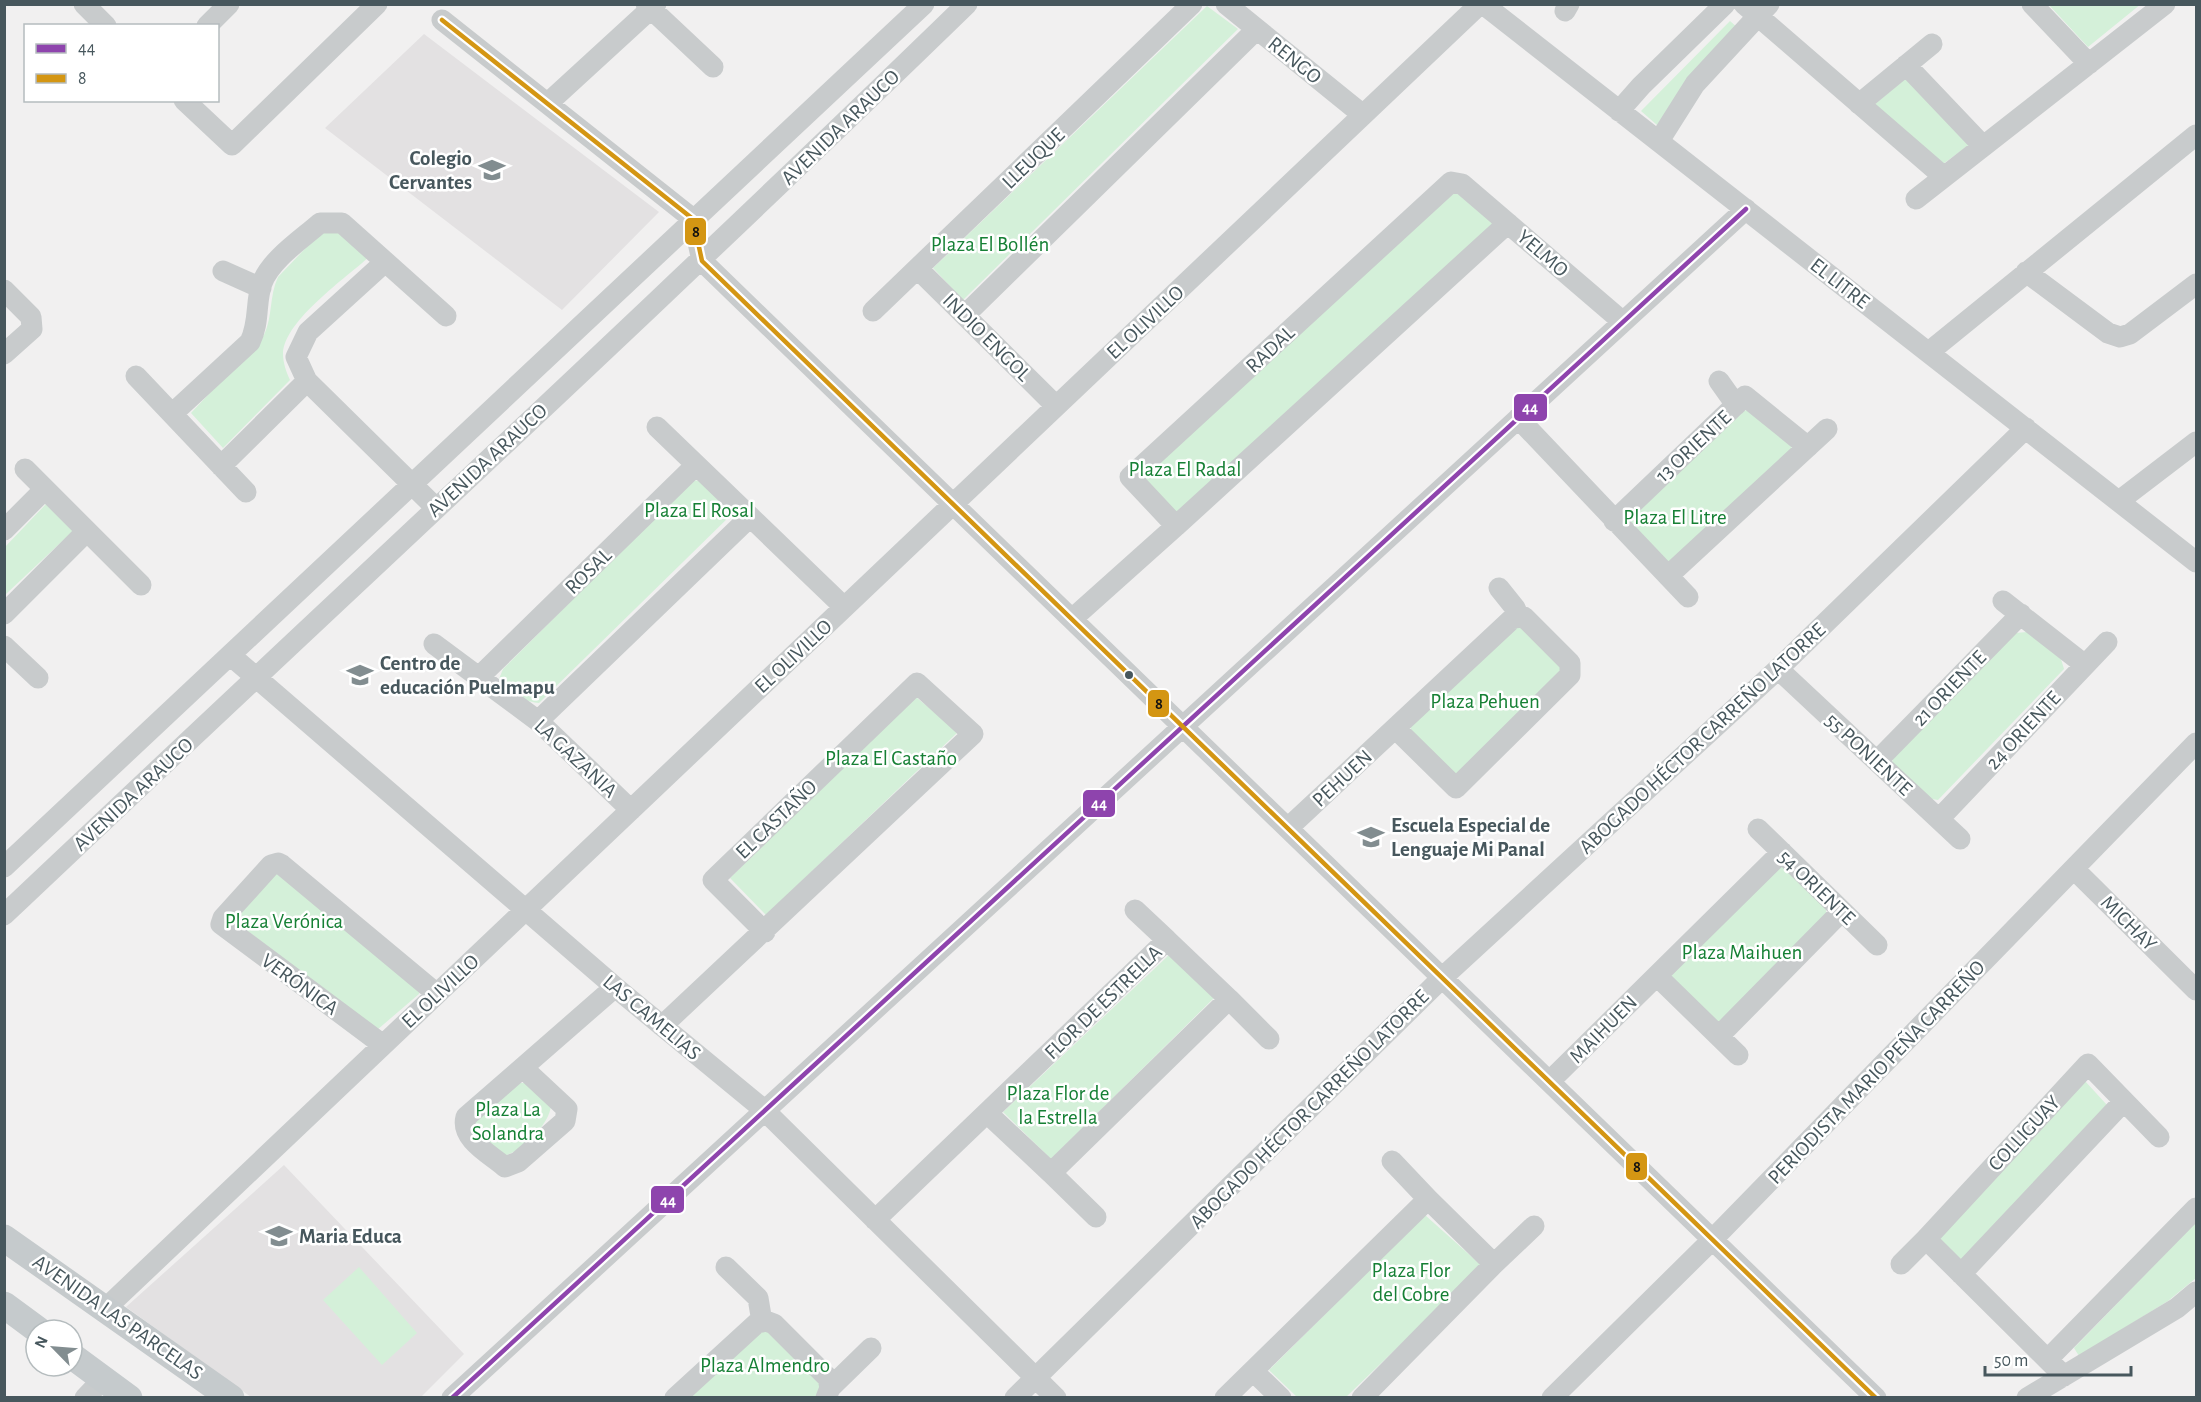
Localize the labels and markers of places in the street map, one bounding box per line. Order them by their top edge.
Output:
place label: Colegio Cervantes [389,148,472,193]
school or university icon: Colegio Cervantes [477,155,507,185]
place label: Centro de educación Puelmapu [380,653,555,698]
school or university icon: Centro de educación Puelmapu [345,660,375,690]
unlabelled marker [1123,669,1135,681]
place label: Escuela Especial de Lenguaje Mi Panal [1391,815,1550,860]
school or university icon: Escuela Especial de Lenguaje Mi Panal [1356,822,1386,852]
school or university icon: Maria Educa [264,1221,294,1251]
place label: Maria Educa [299,1226,402,1247]

